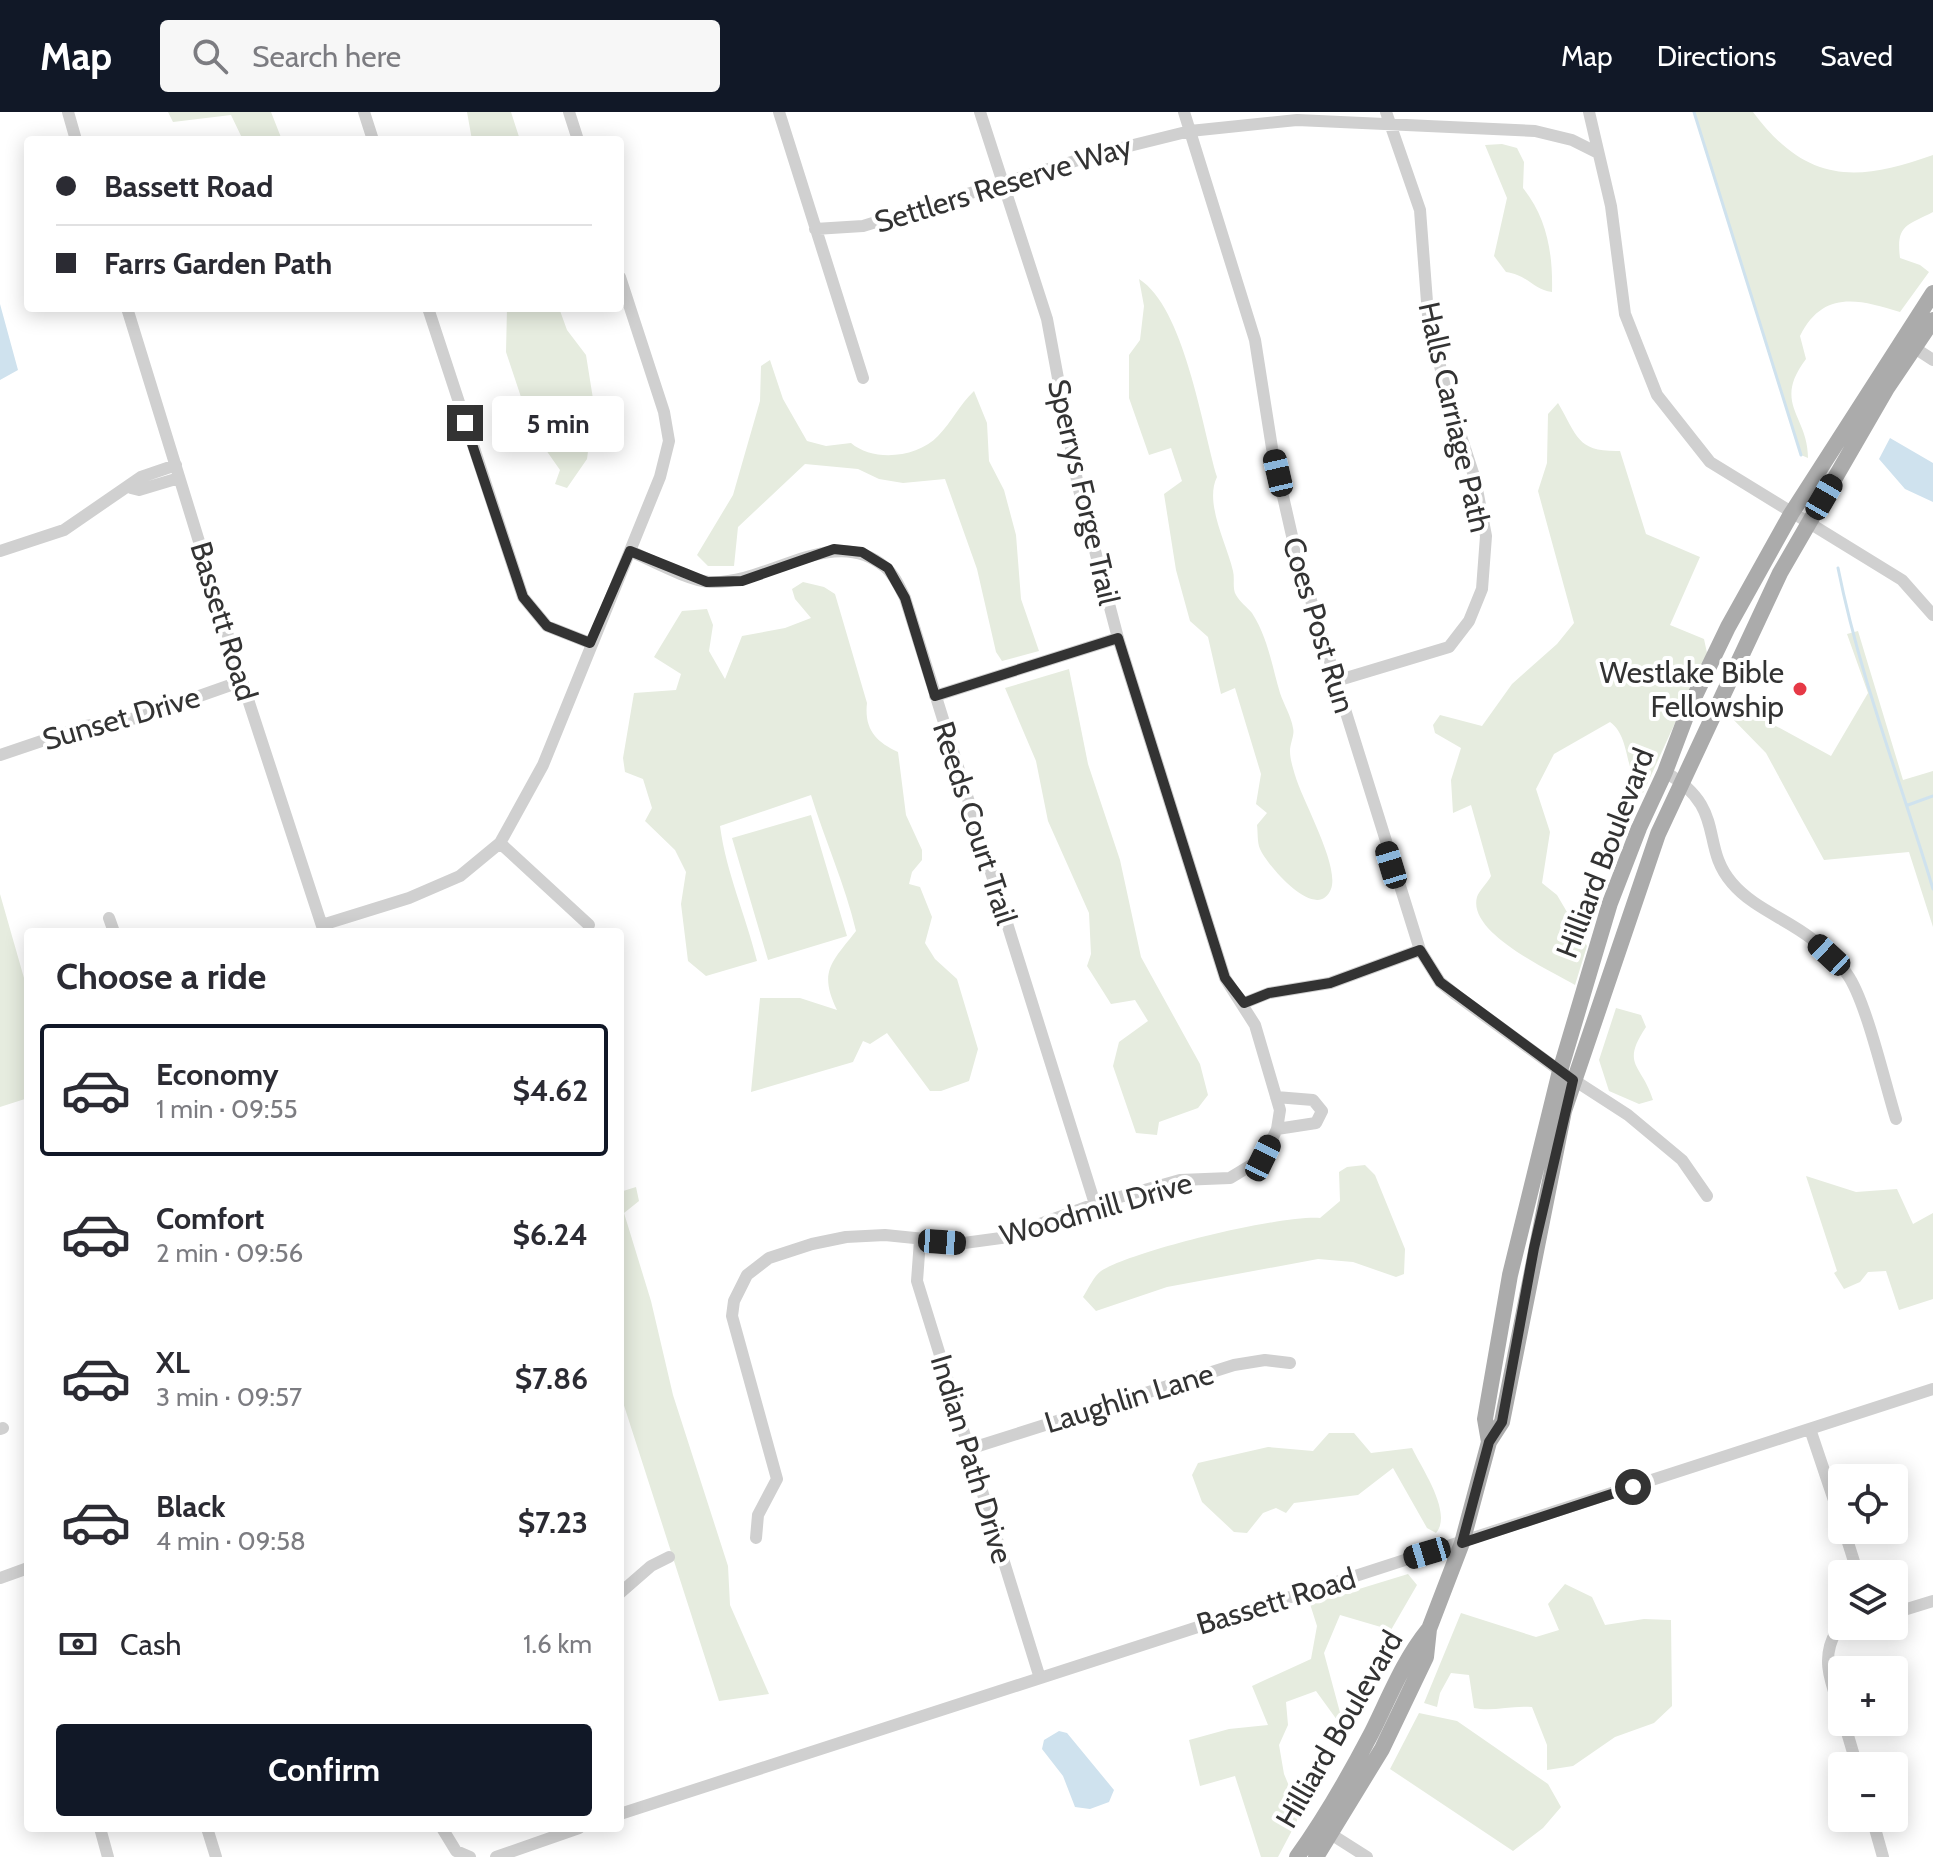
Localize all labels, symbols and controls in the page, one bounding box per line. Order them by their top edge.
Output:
search box [160,20,720,92]
text: Map [40,33,112,80]
icon: search [188,34,232,78]
text: Search here [252,38,401,75]
text: Map [1561,39,1613,73]
text: Directions [1657,39,1776,73]
text: Saved [1820,39,1893,73]
street label: Settlers Reserve Way [870,127,1136,241]
text: Bassett Road [104,168,273,205]
text: Farrs Garden Path [104,245,332,282]
street label: Halls Carriage Path [1410,298,1500,536]
street label: Sperrys Forge Trail [1040,376,1128,608]
callout: 5 min [493,395,625,451]
route end [447,405,483,441]
text: 5 min [527,408,590,440]
car [1261,447,1295,499]
car [1802,470,1846,524]
street label: Coes Post Run [1275,533,1363,717]
street label: Bassett Road [182,537,266,705]
place label: Westlake Bible Fellowship [1599,654,1784,725]
street label: Sunset Drive [38,678,204,758]
marker: Westlake Bible Fellowship [1791,680,1809,698]
street label: Reeds Court Trail [925,717,1025,929]
street label: Hilliard Boulevard [1548,743,1662,963]
car [1373,839,1409,891]
car [1803,930,1855,980]
text: Choose a ride [56,954,266,998]
icon: car [60,1054,132,1126]
text: Economy [156,1056,279,1093]
text: $4.62 [513,1072,588,1109]
text: 1 min · 09:55 [156,1093,298,1125]
car [1242,1131,1284,1185]
street label: Woodmill Drive [996,1164,1196,1254]
icon: car [60,1198,132,1270]
text: Comfort [156,1200,264,1237]
text: $6.24 [513,1216,588,1253]
car [917,1228,967,1256]
text: 2 min · 09:56 [156,1237,303,1269]
icon: car [60,1342,132,1414]
text: XL [156,1344,190,1381]
street label: Indian Path Drive [923,1350,1021,1568]
street label: Laughlin Lane [1040,1355,1218,1441]
text: $7.86 [515,1360,588,1397]
text: 3 min · 09:57 [156,1381,302,1413]
map controls [1828,1464,1908,1832]
button: locate [1828,1464,1908,1544]
route start [1615,1469,1651,1505]
icon: car [60,1486,132,1558]
text: Black [156,1488,226,1525]
text: $7.23 [518,1504,588,1541]
text: 4 min · 09:58 [156,1525,306,1557]
car [1401,1535,1453,1571]
street label: Bassett Road [1192,1559,1360,1643]
button: layers [1828,1560,1908,1640]
icon: cash [56,1622,100,1666]
street label: Hilliard Boulevard [1268,1624,1410,1834]
text: Cash [120,1626,182,1663]
text: 1.6 km [523,1628,592,1660]
button: + [1828,1656,1908,1736]
button: Confirm [56,1724,592,1816]
button: − [1828,1752,1908,1832]

